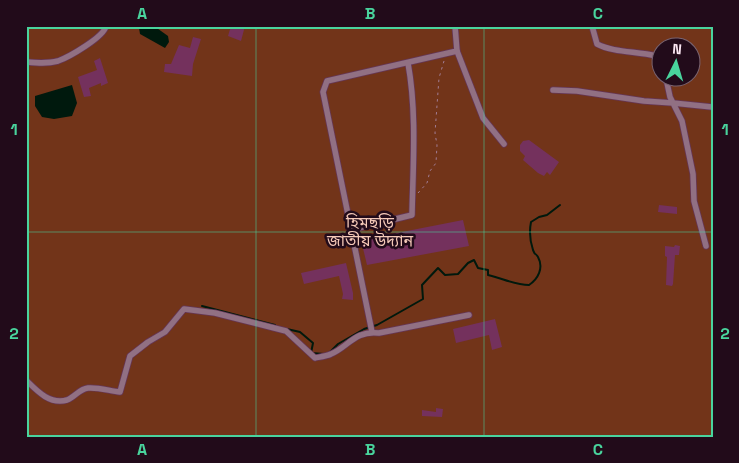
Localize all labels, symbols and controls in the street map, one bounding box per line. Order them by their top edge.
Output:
text: A [137,3,147,24]
text: B [365,3,375,24]
text: C [593,3,603,24]
north arrow [652,38,702,88]
text: N [672,40,683,58]
text: 1 [10,119,18,140]
text: 1 [721,119,729,140]
park label: হিমছড়ি জাতীয় উদ্যান [326,212,413,251]
text: 2 [9,323,19,344]
text: 2 [720,323,730,344]
text: A [137,439,147,460]
text: B [365,439,375,460]
text: C [593,439,603,460]

